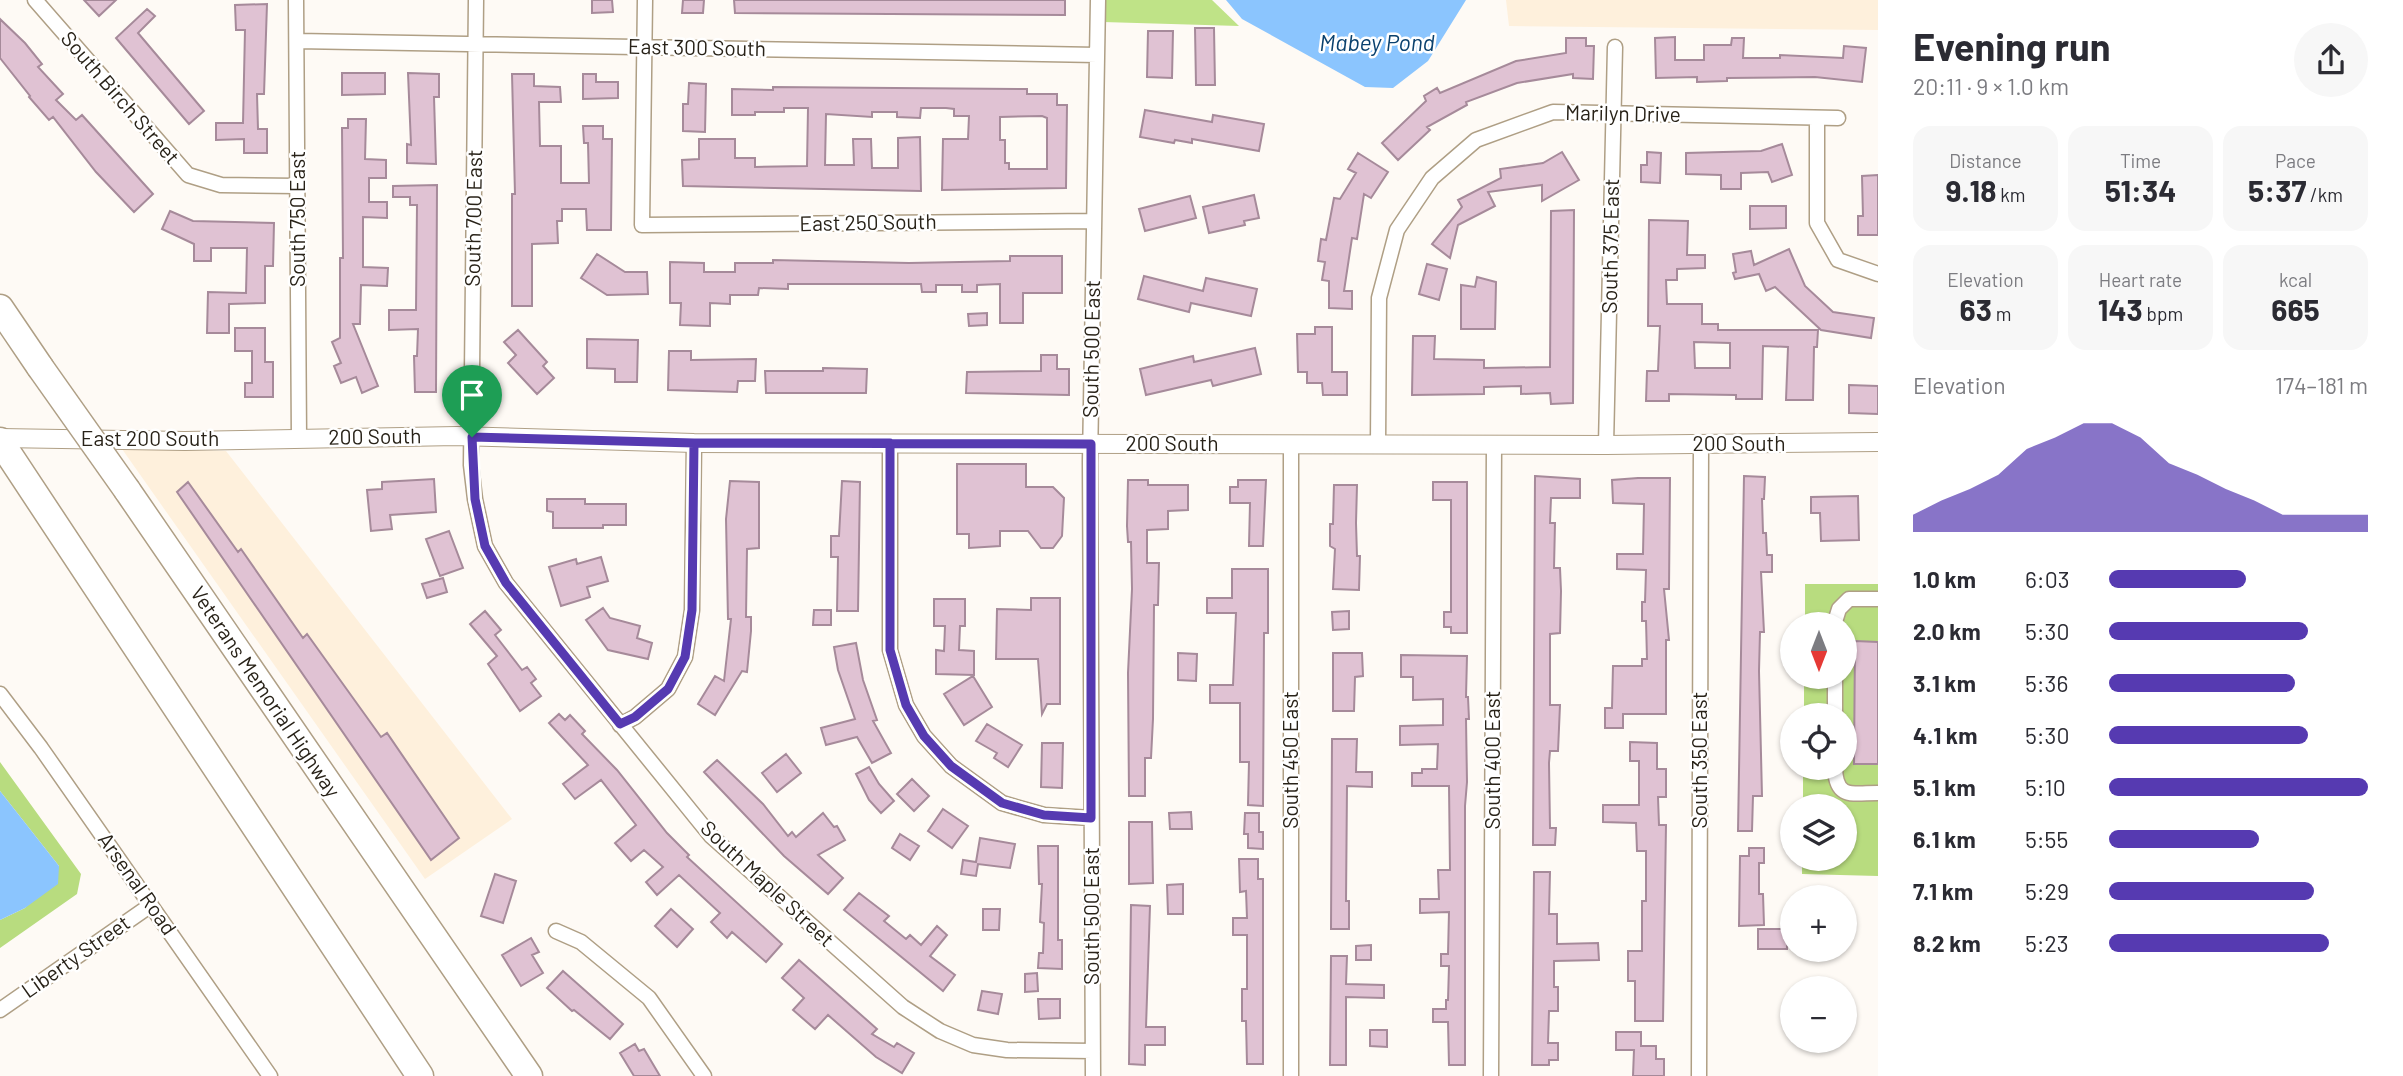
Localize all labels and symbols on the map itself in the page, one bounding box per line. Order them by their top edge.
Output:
street label: South Birch Street [57,25,186,169]
water label: Mabey Pond [1319,28,1435,56]
street label: East 300 South [628,33,766,60]
street label: Marilyn Drive [1565,99,1681,126]
street label: South 700 East [459,149,486,287]
street label: South 750 East [284,151,309,287]
street label: South 375 East [1596,178,1623,314]
street label: East 250 South [799,208,937,235]
street label: South 500 East [1077,280,1104,418]
pin [442,365,502,437]
street label: 200 South [328,422,422,449]
street label: East 200 South [81,425,219,450]
street label: 200 South [1125,430,1219,455]
street label: 200 South [1692,430,1786,455]
street label: Veterans Memorial Highway [186,581,346,802]
north arrow [1780,612,1857,690]
street label: South 450 East [1277,691,1302,829]
street label: South 400 East [1479,691,1504,829]
street label: South 350 East [1686,692,1711,828]
street label: South Maple Street [696,815,840,951]
street label: Arsenal Road [94,827,183,939]
street label: South 500 East [1078,847,1103,985]
street label: Liberty Street [16,909,134,1002]

